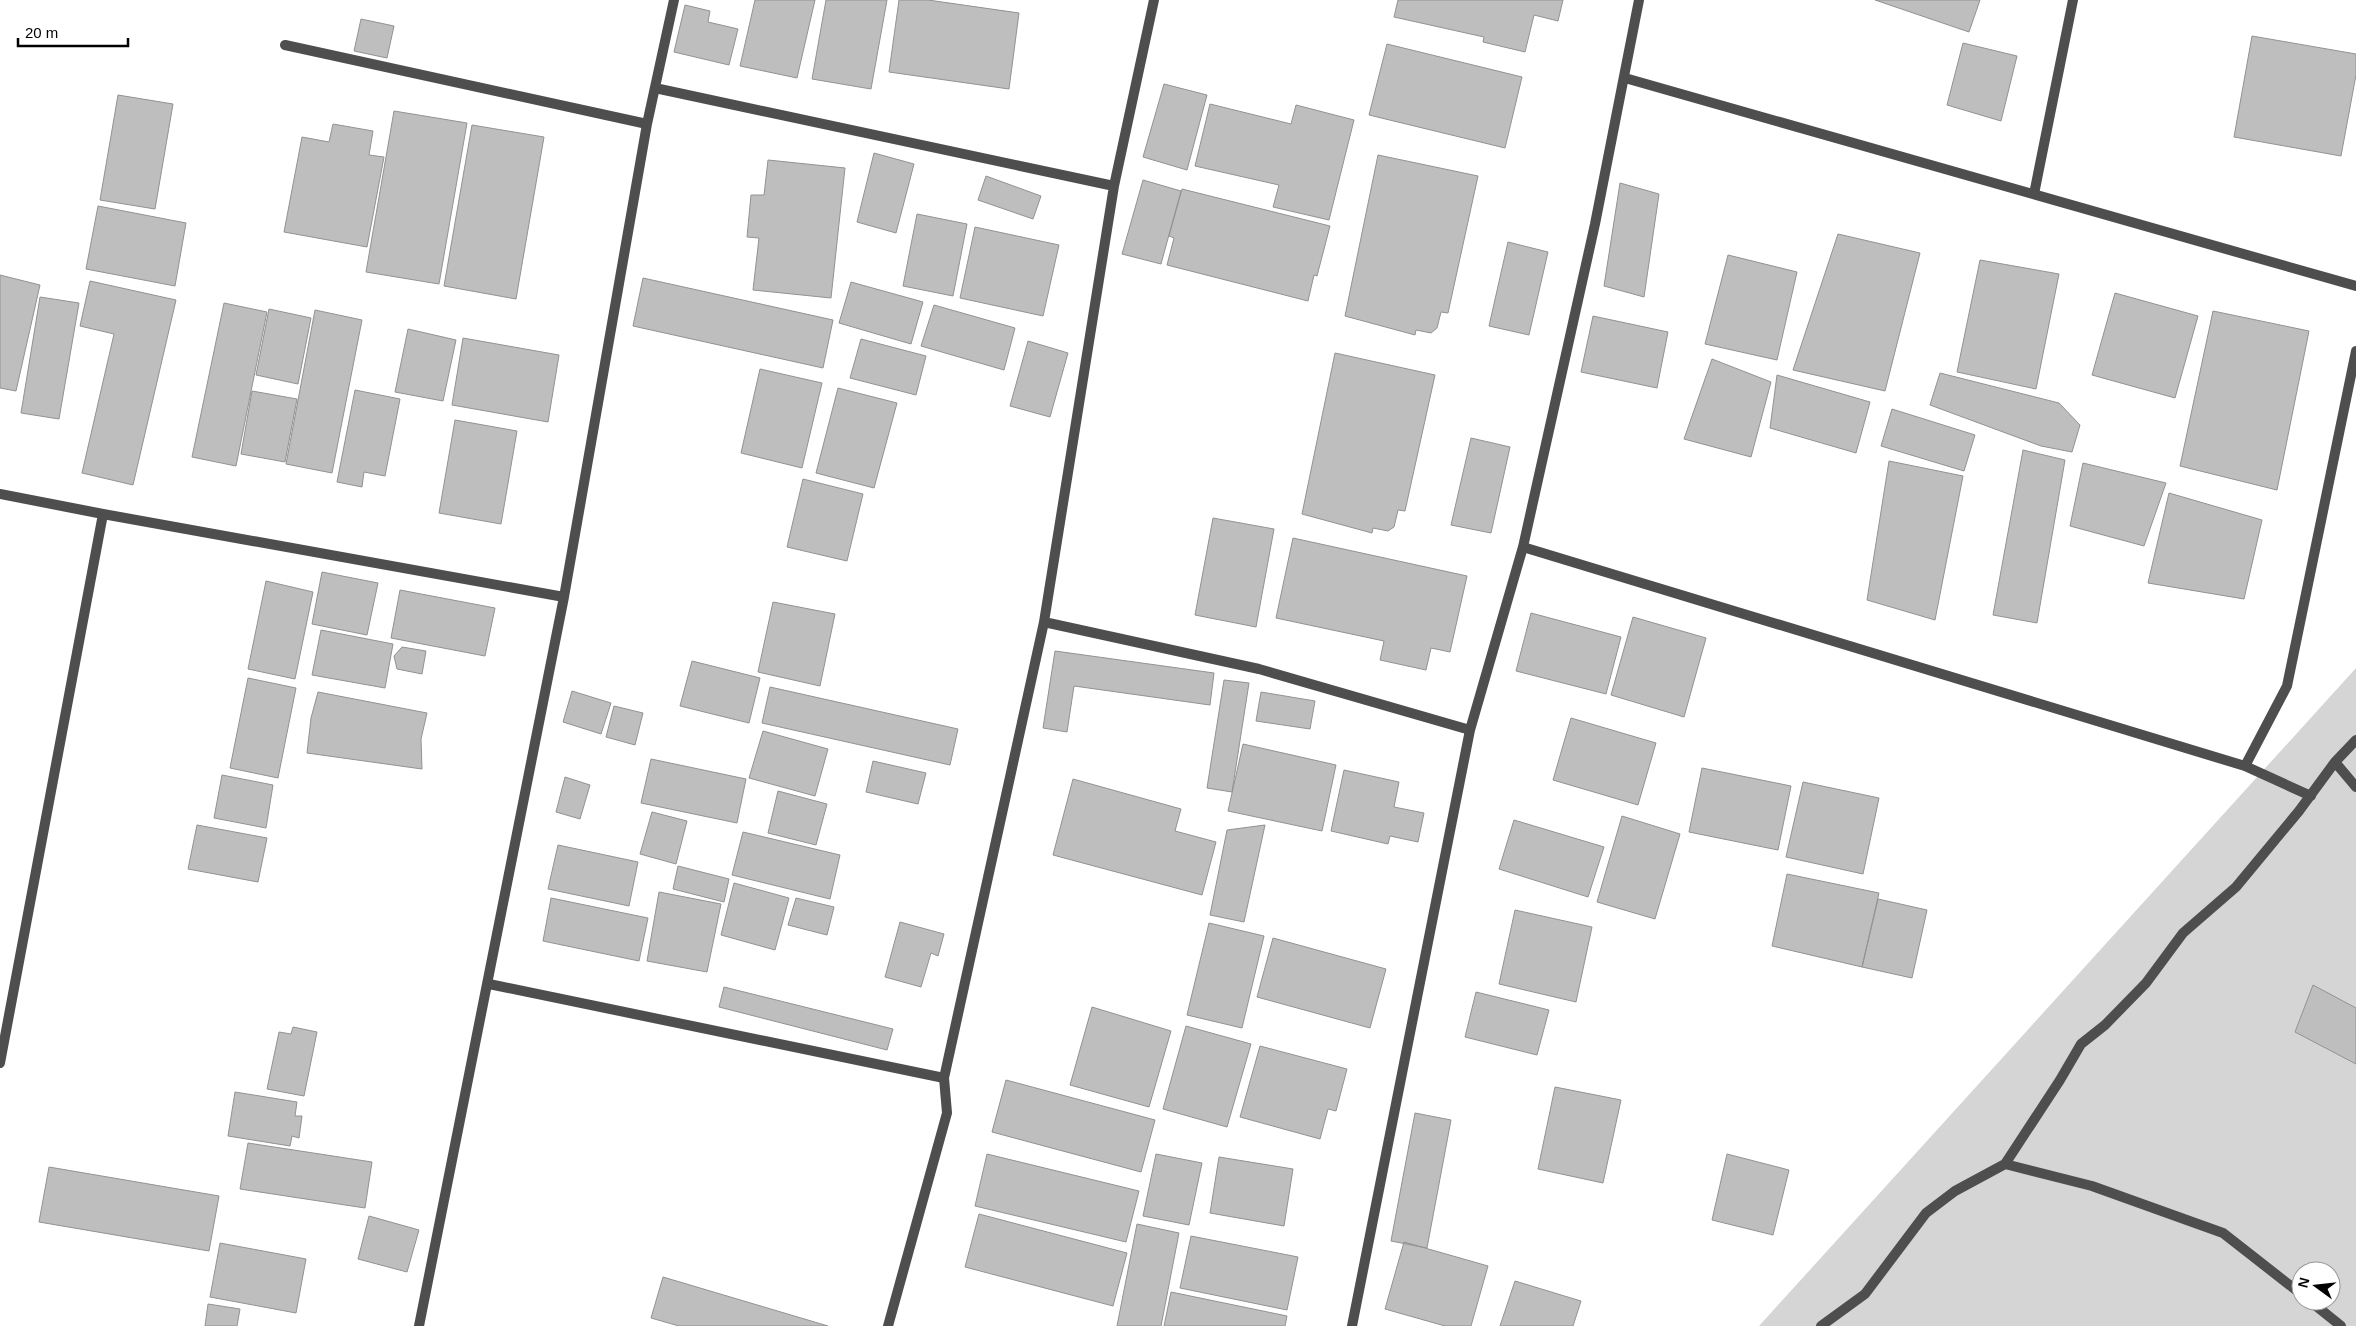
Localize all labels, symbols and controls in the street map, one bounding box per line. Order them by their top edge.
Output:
scale bar [18,15,128,47]
text: 20 m [25,24,58,41]
north arrow [2291,1261,2341,1311]
text: N [2294,1276,2312,1290]

